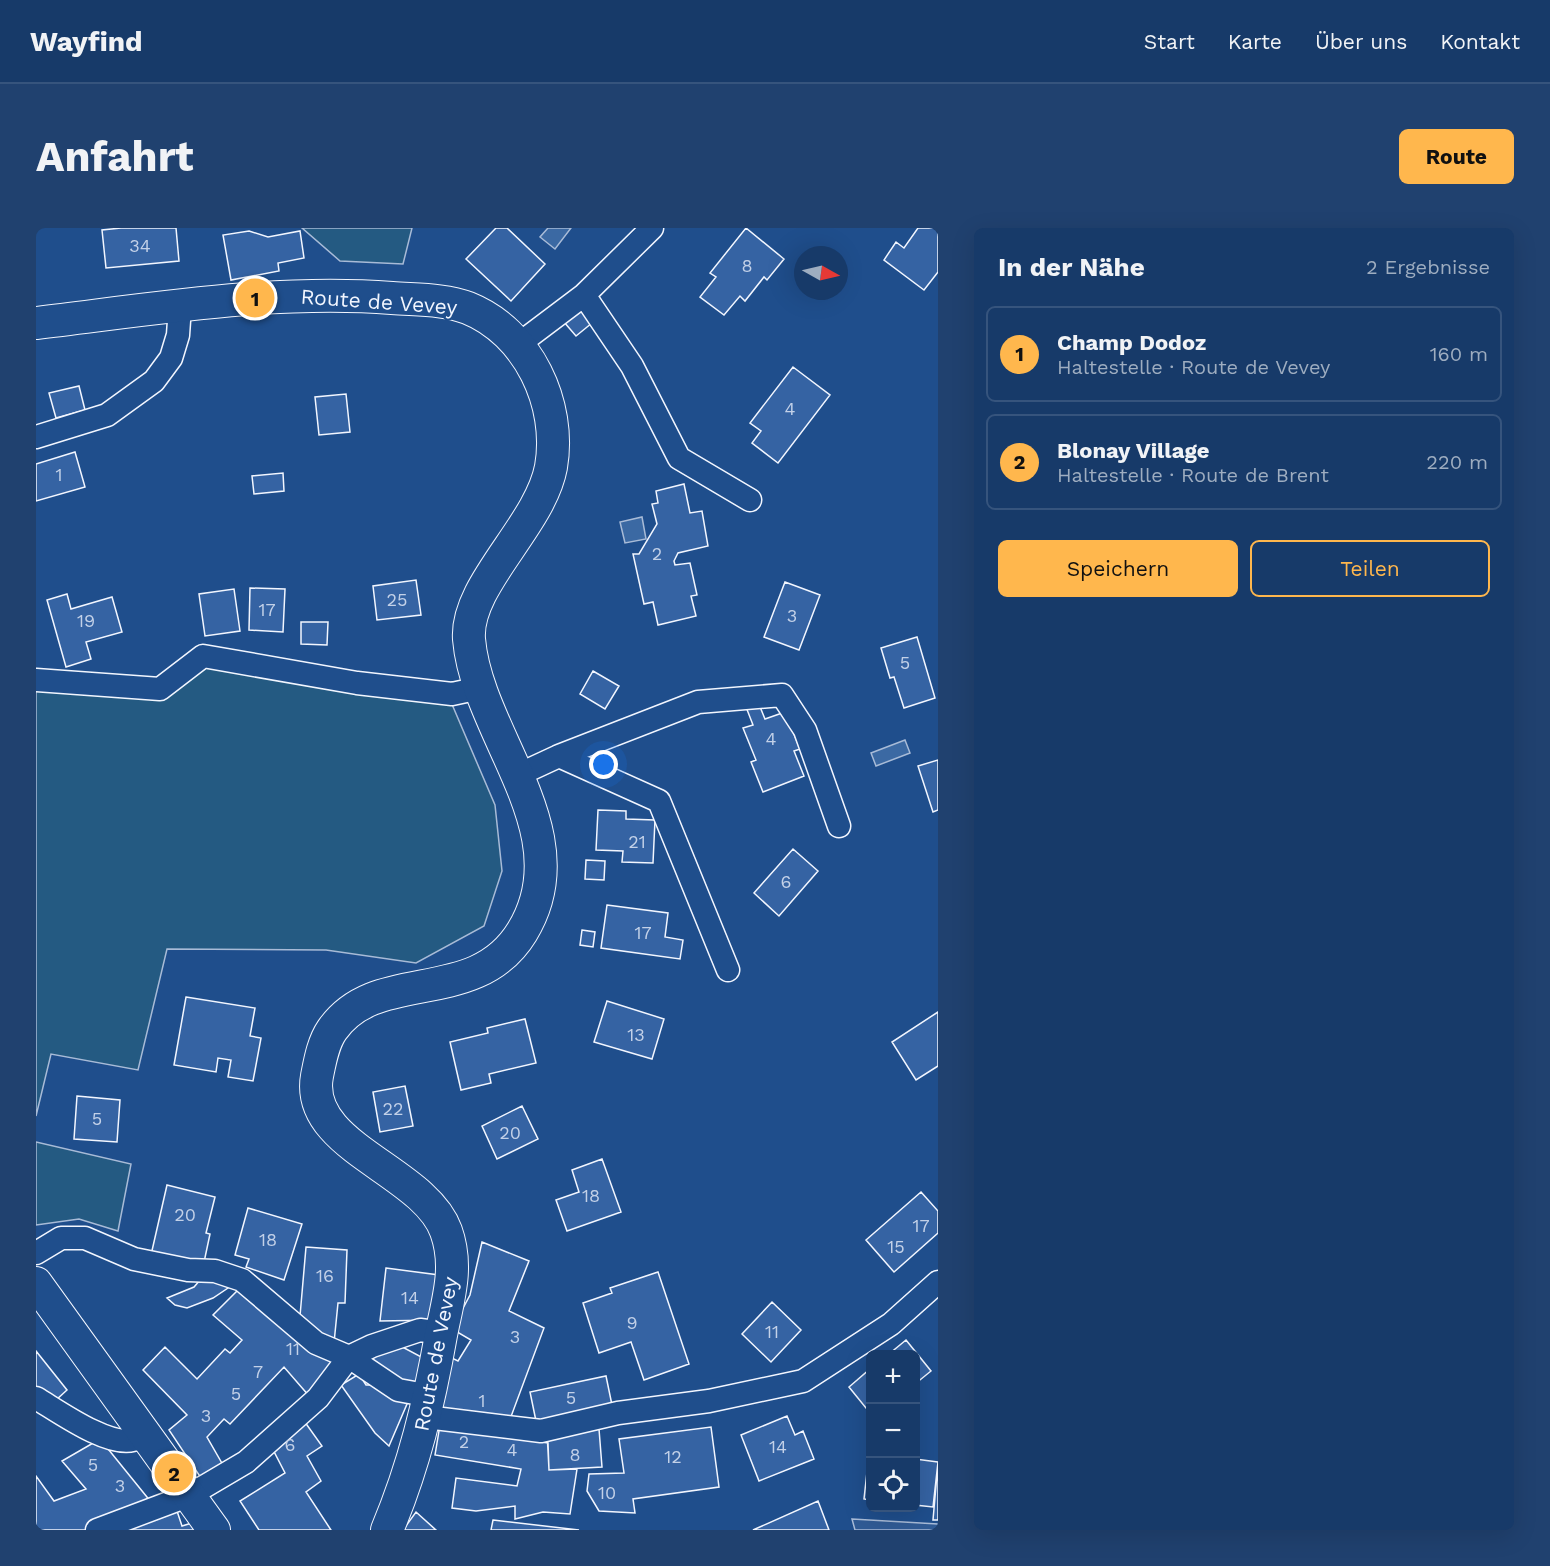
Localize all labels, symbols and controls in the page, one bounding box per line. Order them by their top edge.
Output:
text: Wayfind [30,25,143,58]
text: Start [1144,29,1195,54]
text: Karte [1228,29,1282,54]
text: Über uns [1315,29,1407,54]
text: Kontakt [1440,29,1520,54]
button: Route [1399,129,1514,184]
text: Anfahrt [36,132,194,181]
house number: 34 [129,235,151,256]
north arrow [794,246,848,300]
text: In der Nähe [998,252,1145,282]
house number: 8 [741,255,753,276]
text: 2 Ergebnisse [1366,255,1490,279]
pin: 1 [236,276,274,320]
street label: Route de Vevey [300,284,458,319]
text: Champ Dodoz [1057,330,1206,355]
text: 1 [1015,342,1024,366]
text: 160 m [1430,342,1488,366]
text: Haltestelle · Route de Vevey [1057,355,1330,379]
house number: 4 [785,398,796,419]
text: Blonay Village [1057,438,1210,463]
text: 2 [1014,450,1025,474]
text: 220 m [1426,450,1488,474]
text: Haltestelle · Route de Brent [1057,463,1329,487]
house number: 1 [55,464,63,485]
button: Speichern [998,540,1238,597]
button: Teilen [1250,540,1490,597]
house number: 2 [652,543,662,564]
house number: 25 [387,589,407,610]
house number: 17 [258,599,276,620]
house number: 3 [787,605,797,626]
house number: 19 [77,610,95,631]
house number: 5 [900,652,910,673]
house number: 4 [766,728,777,749]
your location [589,750,618,779]
house number: 21 [628,831,646,852]
house number: 6 [781,871,791,892]
house number: 17 [634,922,652,943]
house number: 13 [627,1024,645,1045]
house number: 22 [383,1098,404,1119]
house number: 5 [92,1108,102,1129]
house number: 20 [499,1122,521,1143]
house number: 18 [582,1185,600,1206]
house number: 20 [174,1204,196,1225]
house number: 17 [912,1215,930,1236]
house number: 18 [259,1229,277,1250]
house number: 15 [887,1236,905,1257]
house number: 16 [316,1265,334,1286]
street label: Route de Vevey [408,1274,463,1433]
house number: 14 [401,1287,419,1308]
house number: 9 [626,1312,638,1333]
house number: 11 [765,1321,779,1342]
house number: 3 [510,1326,520,1347]
house number: 11 [286,1338,300,1359]
map controls [866,1350,920,1512]
button: + [866,1350,920,1404]
house number: 7 [253,1361,263,1382]
house number: 5 [231,1383,241,1404]
house number: 5 [566,1387,576,1408]
house number: 1 [478,1390,486,1411]
button: − [866,1404,920,1458]
house number: 3 [201,1405,211,1426]
house number: 2 [459,1431,469,1452]
house number: 6 [285,1434,295,1455]
house number: 14 [769,1436,787,1457]
house number: 4 [507,1439,518,1460]
house number: 8 [569,1444,581,1465]
house number: 12 [664,1446,682,1467]
pin: 2 [154,1450,194,1496]
house number: 5 [88,1454,98,1475]
button: locate [866,1458,920,1512]
house number: 3 [115,1475,125,1496]
house number: 10 [598,1482,616,1503]

